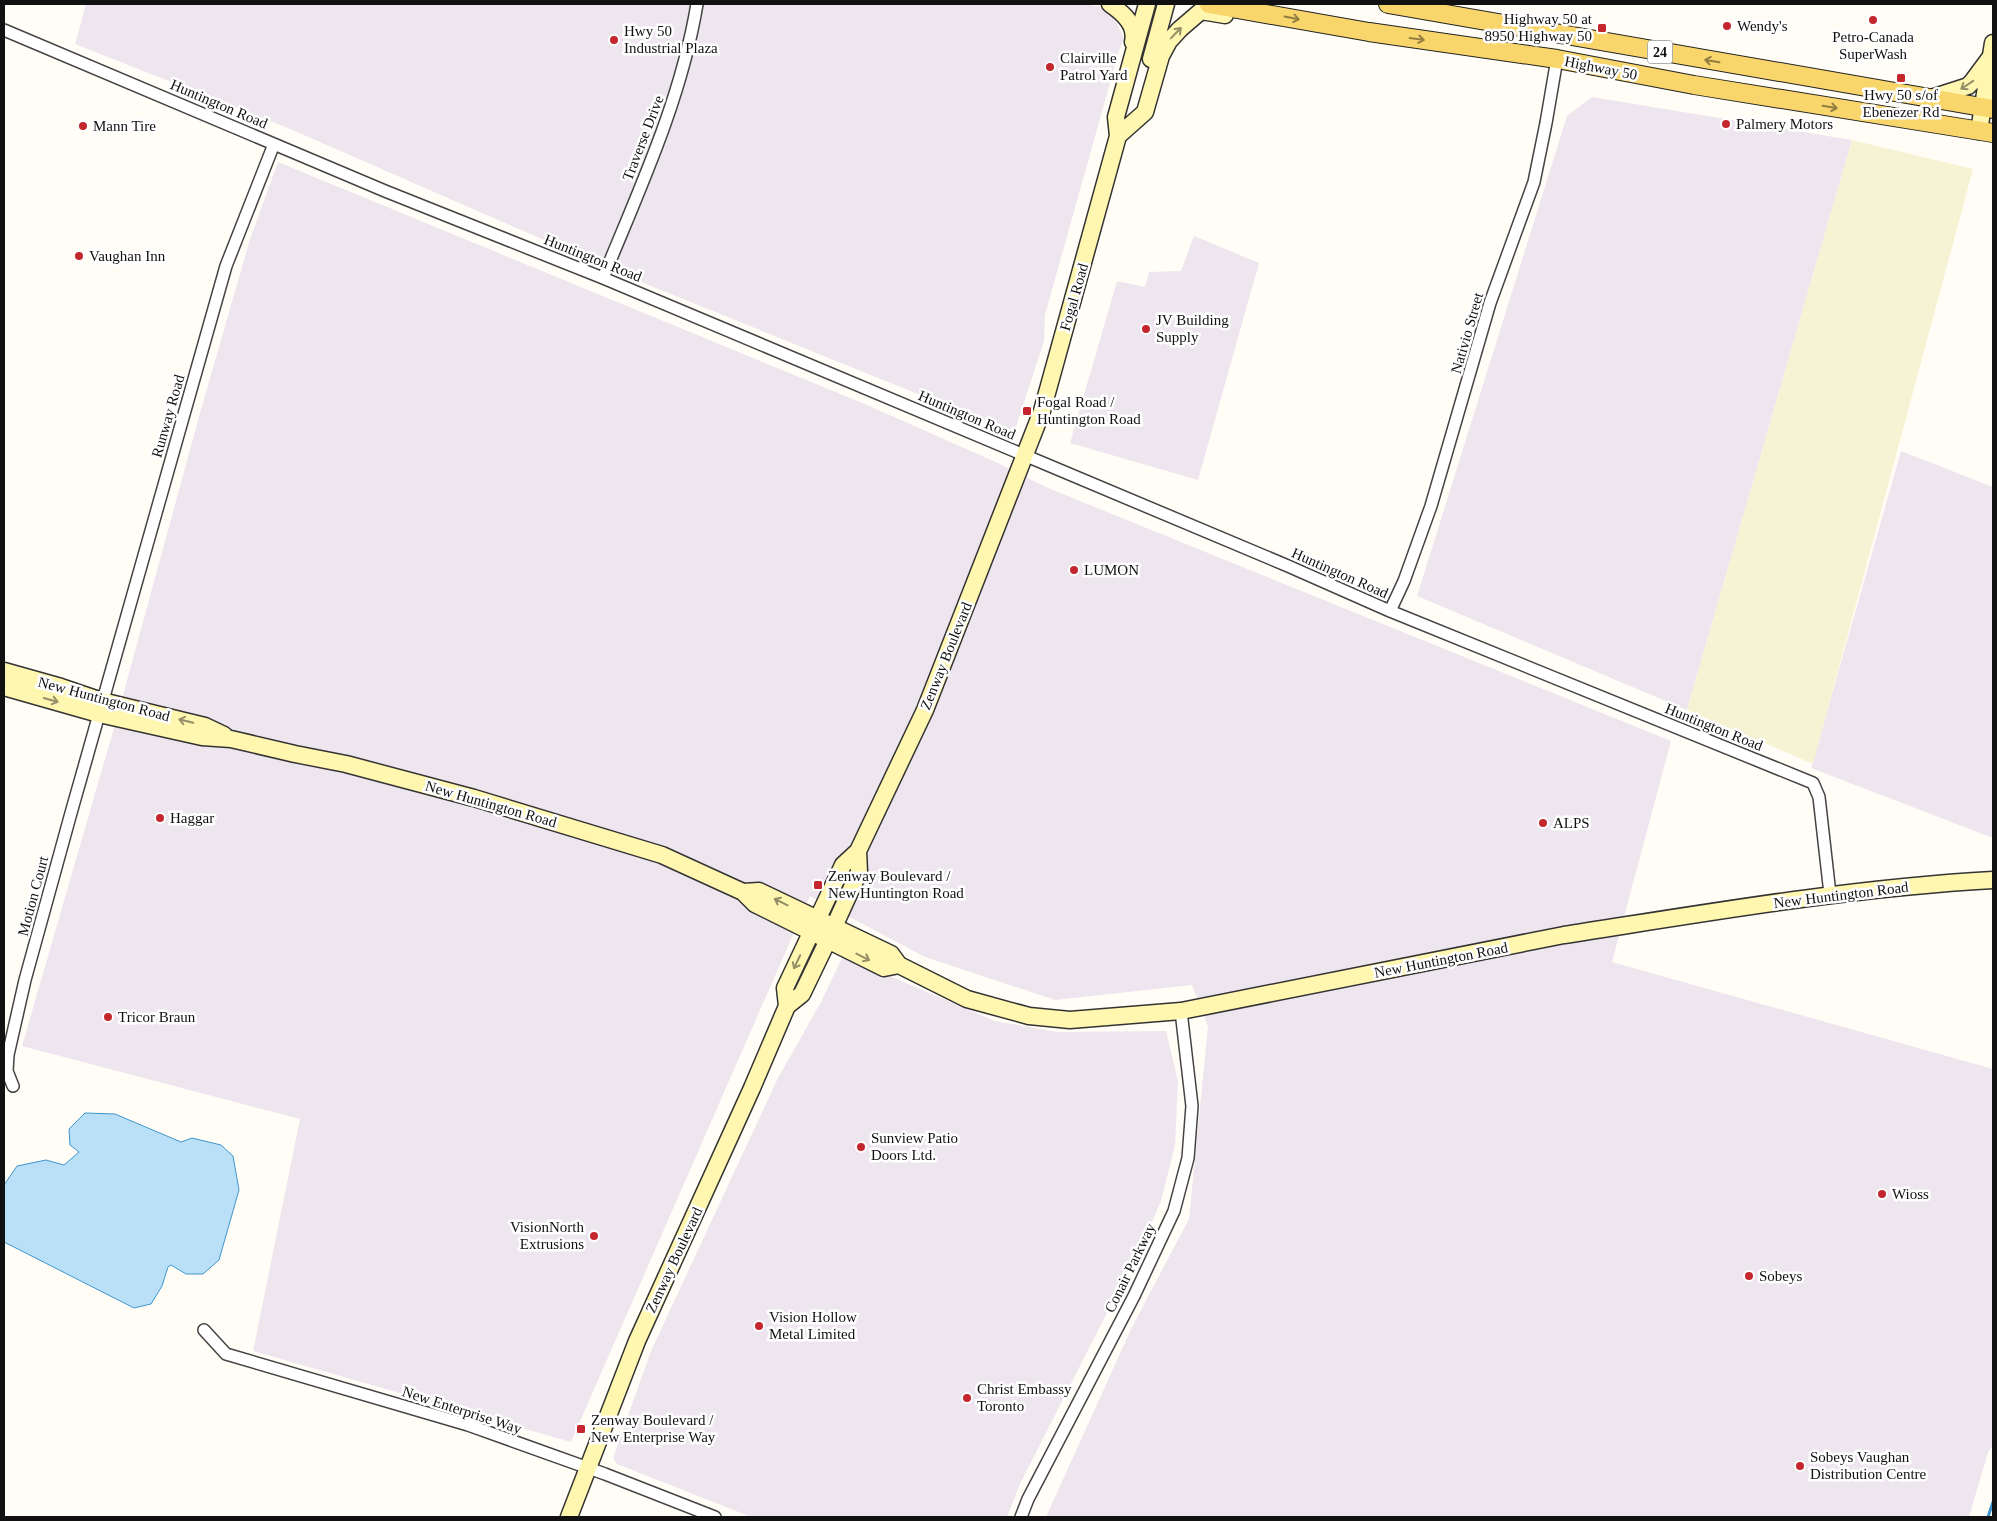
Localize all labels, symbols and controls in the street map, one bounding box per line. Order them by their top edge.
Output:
place label: Highway 50 at 8950 Highway 50 [1485,11,1593,44]
one-way arrow [1283,14,1299,23]
marker: Petro-Canada SuperWash [1867,14,1879,26]
place label: Wendy's [1737,18,1788,34]
marker: Wendy's [1721,20,1733,32]
marker: Highway 50 at 8950 Highway 50 [1596,22,1608,34]
place label: Hwy 50 Industrial Plaza [624,23,718,56]
one-way arrow [1170,26,1182,39]
place label: Petro-Canada SuperWash [1832,29,1914,62]
marker: Hwy 50 Industrial Plaza [608,34,620,46]
one-way arrow [1409,35,1425,45]
road number: 24 [1648,41,1672,64]
place label: Clairville Patrol Yard [1060,50,1128,83]
street label: Highway 50 [1563,53,1639,83]
one-way arrow [1705,55,1721,65]
marker: Clairville Patrol Yard [1044,61,1056,73]
marker: Hwy 50 s/of Ebenezer Rd [1895,72,1907,84]
street label: Huntington Road [168,76,270,132]
one-way arrow [1960,79,1974,90]
place label: Hwy 50 s/of Ebenezer Rd [1862,87,1940,120]
street label: Traverse Drive [619,93,667,183]
one-way arrow [1822,102,1838,112]
place label: Palmery Motors [1736,116,1833,132]
place label: Mann Tire [93,118,156,134]
marker: Palmery Motors [1720,118,1732,130]
marker: Mann Tire [77,120,89,132]
street label: Huntington Road [542,231,645,285]
place label: Vaughan Inn [89,248,166,264]
marker: Vaughan Inn [73,250,85,262]
street label: Fogal Road [1057,261,1091,333]
street label: Nativio Street [1448,290,1486,375]
place label: JV Building Supply [1156,312,1229,345]
marker: JV Building Supply [1140,323,1152,335]
street label: Runway Road [149,372,188,459]
street label: Huntington Road [916,387,1018,443]
place label: Fogal Road / Huntington Road [1037,394,1141,427]
marker: Fogal Road / Huntington Road [1021,405,1033,417]
street label: Huntington Road [1289,545,1391,602]
place label: LUMON [1084,562,1139,578]
marker: LUMON [1068,564,1080,576]
street label: Zenway Boulevard [917,599,975,712]
street label: New Huntington Road [36,674,172,724]
one-way arrow [42,696,58,706]
street label: Huntington Road [1663,700,1766,754]
one-way arrow [178,716,194,725]
street label: New Huntington Road [424,778,559,831]
place label: Haggar [170,810,214,826]
marker: Haggar [154,812,166,824]
place label: ALPS [1553,815,1590,831]
marker: ALPS [1537,817,1549,829]
street label: Motion Court [15,853,52,938]
place label: Zenway Boulevard / New Huntington Road [828,868,964,901]
marker: Zenway Boulevard / New Huntington Road [812,879,824,891]
street label: New Huntington Road [1773,879,1910,911]
one-way arrow [774,897,789,906]
street label: New Huntington Road [1373,939,1510,981]
one-way arrow [855,953,870,962]
one-way arrow [792,954,802,969]
place label: Tricor Braun [118,1009,196,1025]
marker: Tricor Braun [102,1011,114,1023]
place label: Sunview Patio Doors Ltd. [871,1130,958,1163]
marker: Sunview Patio Doors Ltd. [855,1141,867,1153]
place label: Wioss [1892,1186,1929,1202]
marker: Wioss [1876,1188,1888,1200]
street label: Zenway Boulevard [643,1204,706,1315]
place label: VisionNorth Extrusions [510,1219,584,1252]
street label: Conair Parkway [1102,1220,1159,1315]
marker: VisionNorth Extrusions [588,1230,600,1242]
place label: Sobeys [1759,1268,1803,1284]
marker: Sobeys [1743,1270,1755,1282]
place label: Vision Hollow Metal Limited [769,1309,857,1342]
marker: Vision Hollow Metal Limited [753,1320,765,1332]
place label: Christ Embassy Toronto [977,1381,1072,1414]
street label: New Enterprise Way [400,1383,524,1437]
marker: Christ Embassy Toronto [961,1392,973,1404]
place label: Zenway Boulevard / New Enterprise Way [591,1412,716,1445]
marker: Zenway Boulevard / New Enterprise Way [575,1423,587,1435]
place label: Sobeys Vaughan Distribution Centre [1810,1449,1927,1482]
marker: Sobeys Vaughan Distribution Centre [1794,1460,1806,1472]

